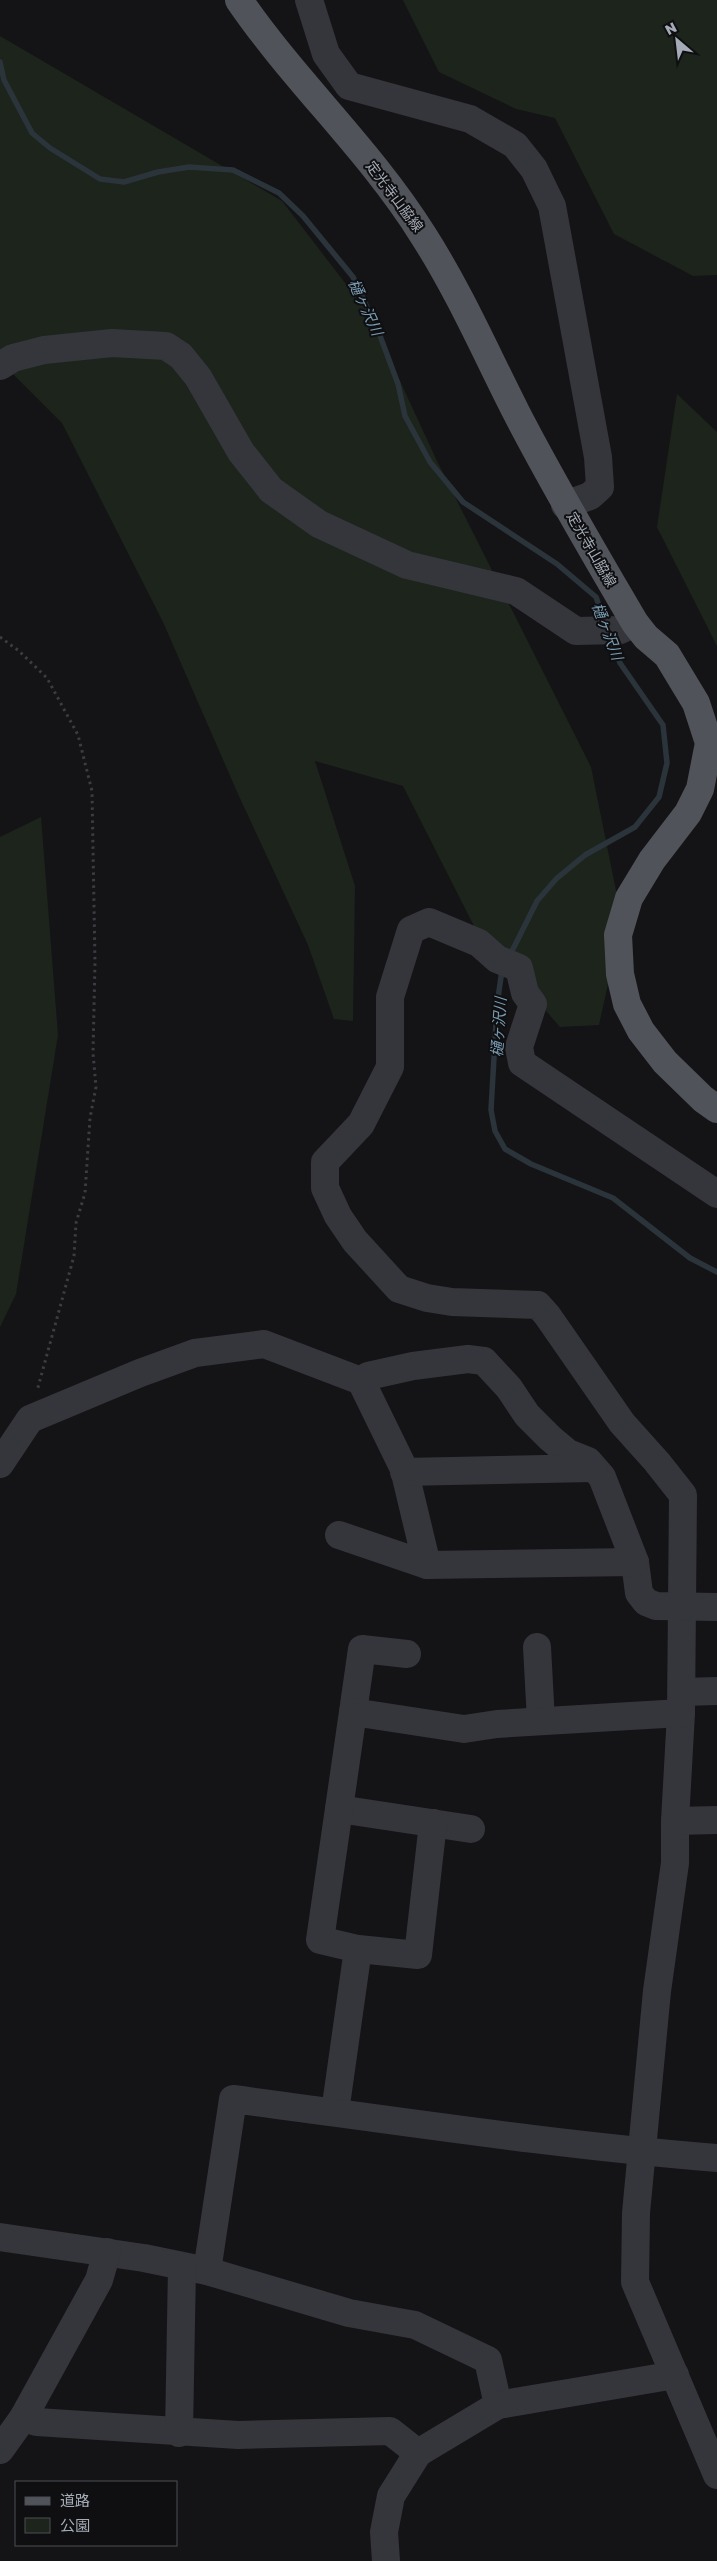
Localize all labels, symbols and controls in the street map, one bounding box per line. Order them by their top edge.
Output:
north arrow [652,15,702,65]
text: N [662,18,679,38]
street label: 定光寺山脇線 [363,157,427,235]
water label: 樋ヶ沢川 [345,276,388,340]
street label: 定光寺山脇線 [564,508,620,590]
water label: 樋ヶ沢川 [589,600,628,664]
water label: 樋ヶ沢川 [487,994,509,1058]
legend [15,2481,178,2546]
text: 道路 [60,2491,90,2509]
text: 公園 [60,2516,90,2534]

